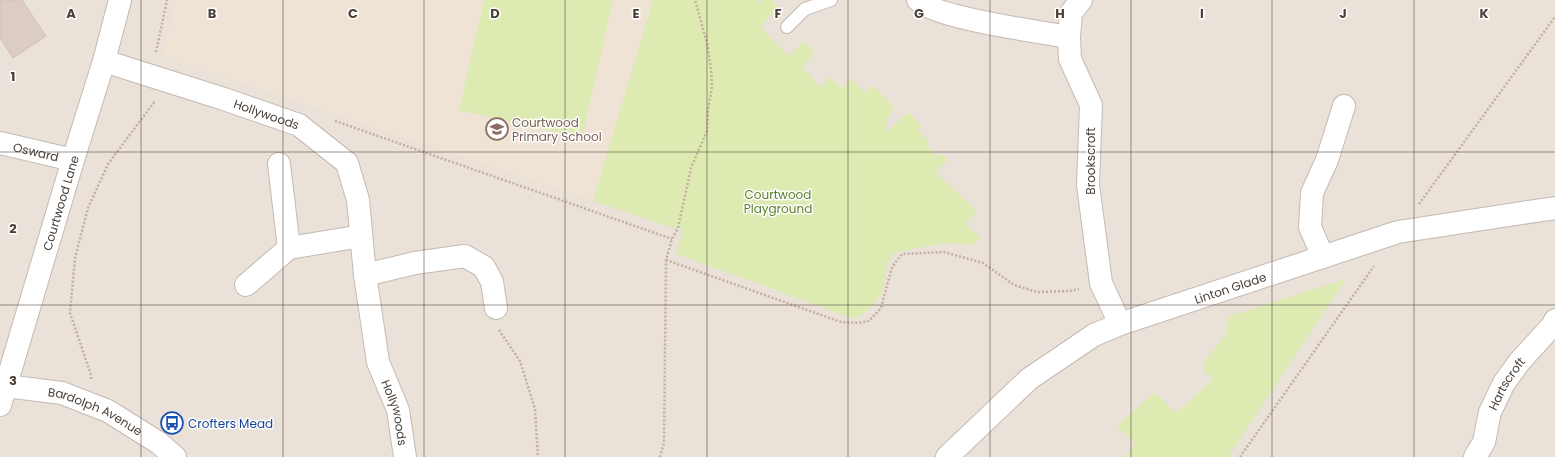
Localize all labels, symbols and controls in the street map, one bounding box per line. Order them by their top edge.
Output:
text: A [66,4,76,23]
text: B [208,4,217,23]
text: C [348,4,358,23]
text: D [490,4,500,23]
text: E [632,4,640,23]
text: F [774,4,782,23]
text: G [914,4,924,23]
text: H [1055,4,1065,23]
text: I [1200,4,1204,23]
text: J [1339,4,1347,23]
text: K [1479,4,1489,23]
text: 1 [11,67,15,86]
street label: Hollywoods [232,95,302,133]
place label: Courtwood Primary School [512,114,602,145]
school or university icon: Courtwood Primary School [484,116,510,142]
street label: Brookscroft [1082,127,1099,195]
street label: Osward [12,138,61,165]
street label: Courtwood Lane [38,153,82,252]
park label: Courtwood Playground [744,186,812,217]
text: 2 [9,219,17,238]
street label: Linton Glade [1192,268,1268,307]
street label: Hartscroft [1484,353,1528,413]
text: 3 [9,371,17,390]
street label: Hollywoods [378,377,412,447]
street label: Bardolph Avenue [47,383,146,439]
bus stop icon: Crofters Mead [159,410,185,436]
place label: Crofters Mead [188,415,273,432]

